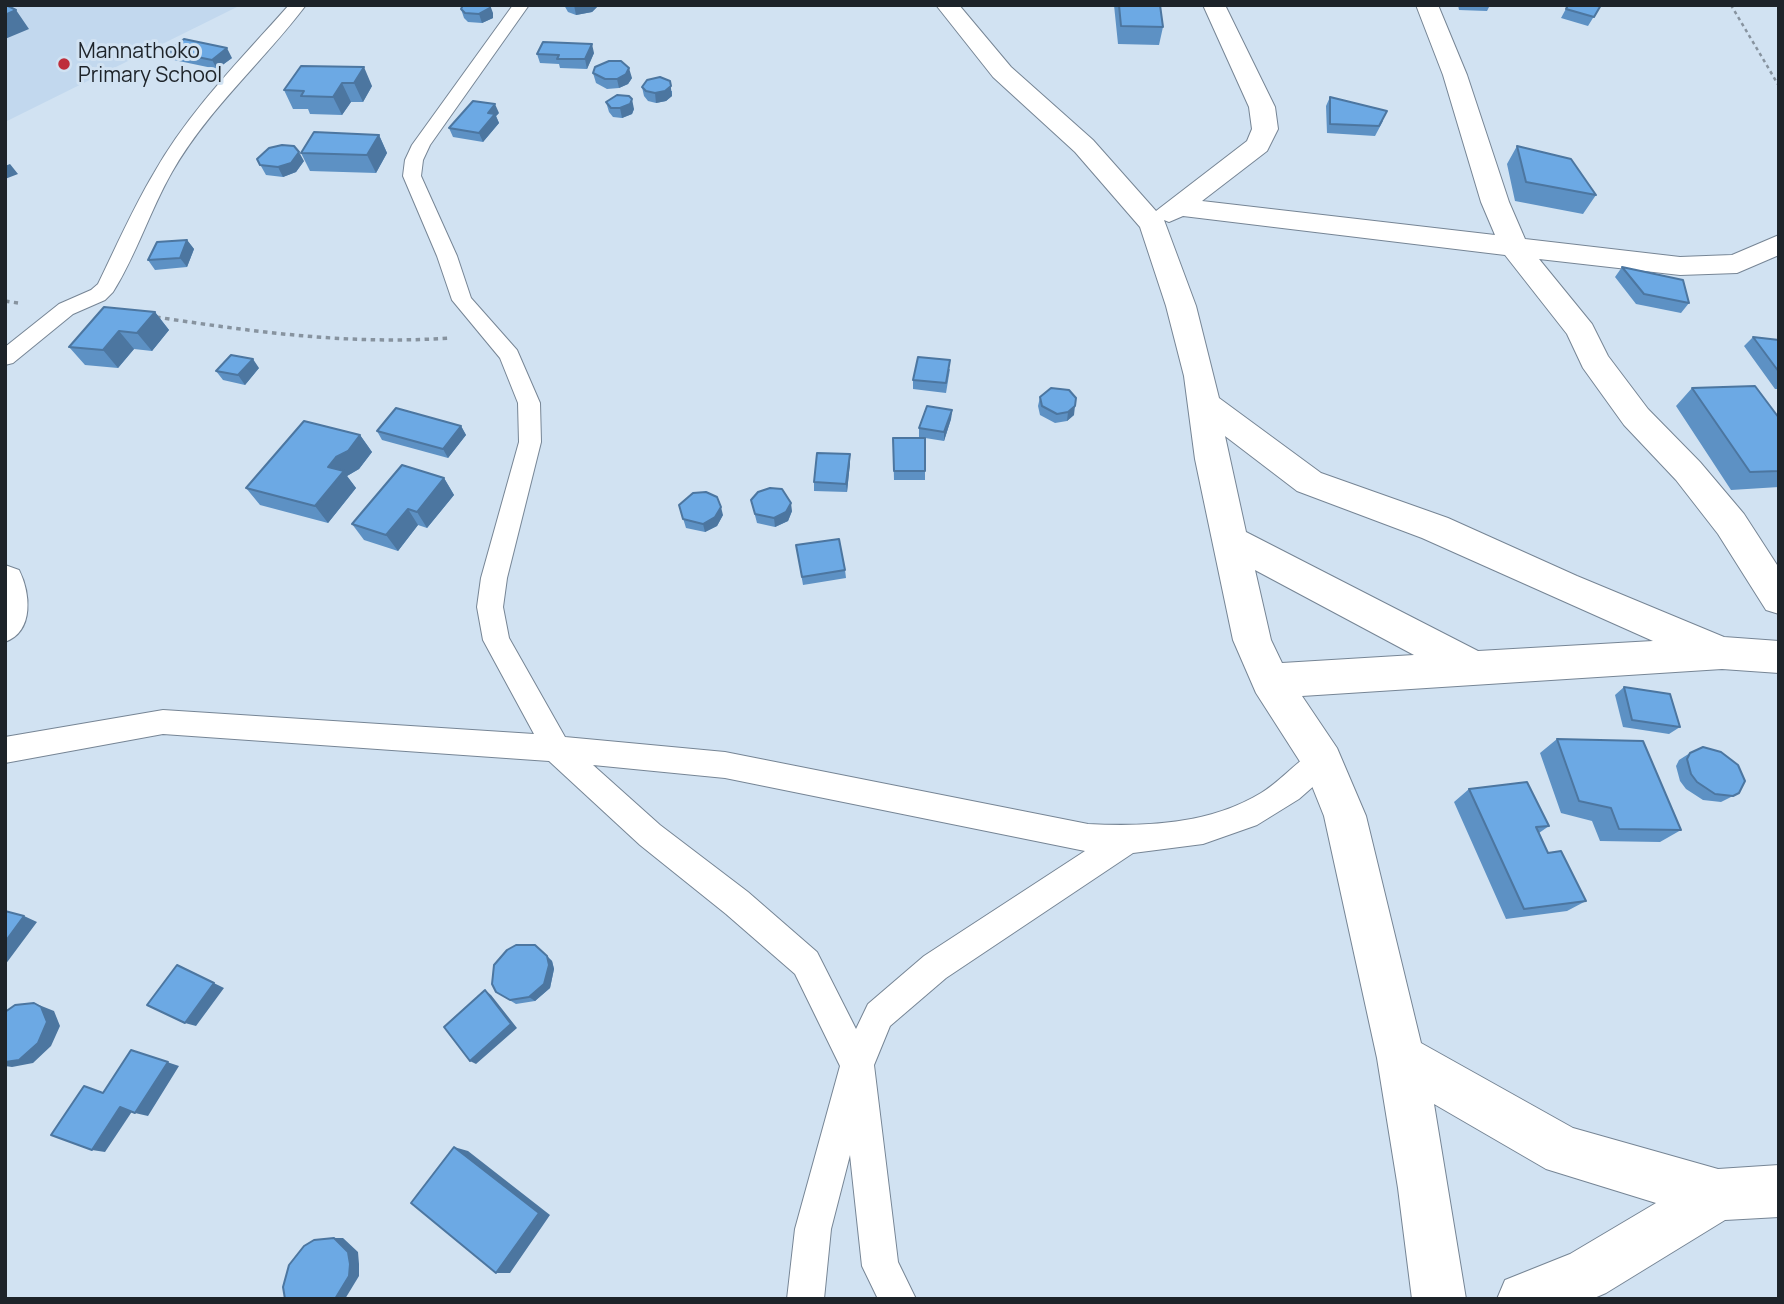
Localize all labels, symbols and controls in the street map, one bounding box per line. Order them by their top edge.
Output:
place label: Mannathoko Primary School [78,39,222,89]
marker: Mannathoko Primary School [56,56,72,72]

